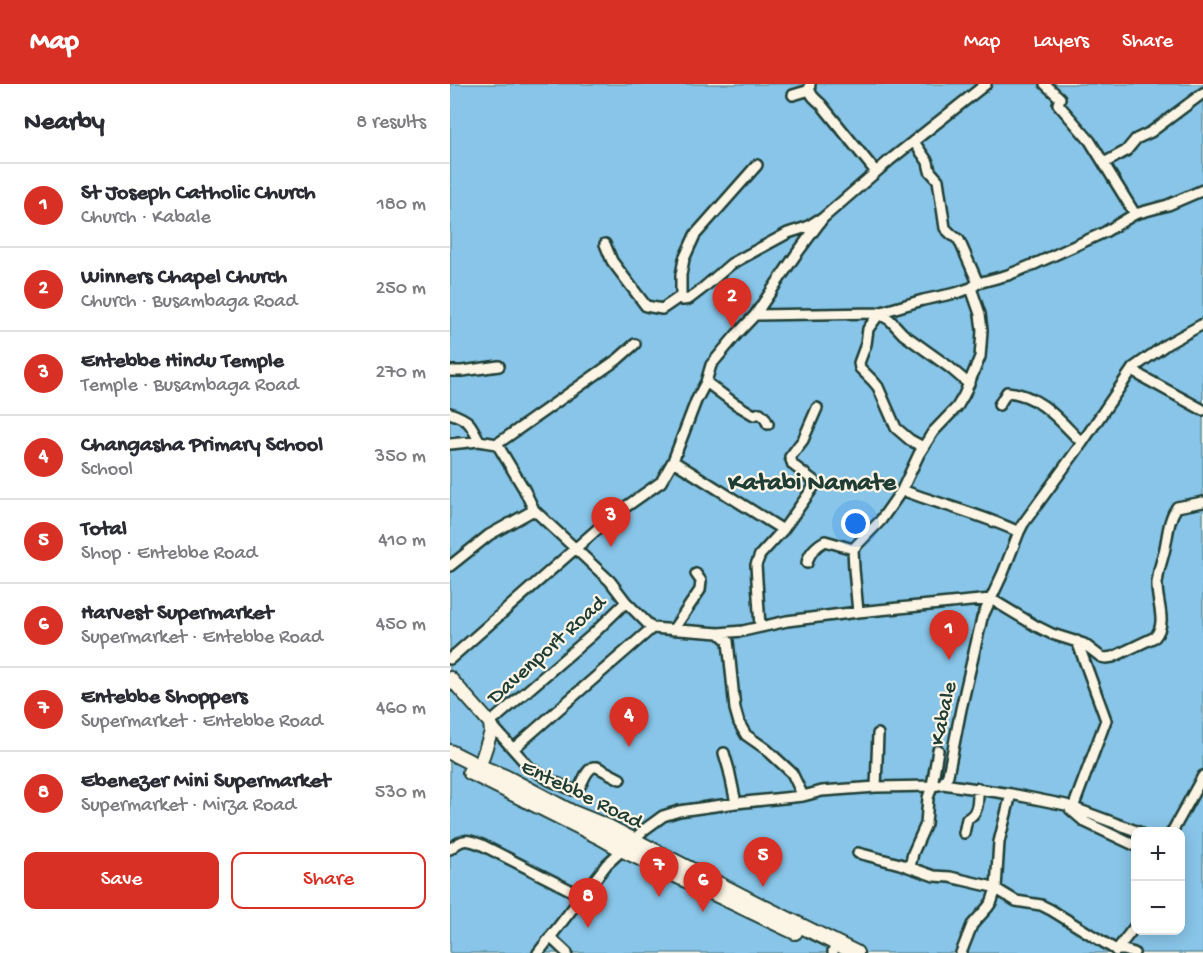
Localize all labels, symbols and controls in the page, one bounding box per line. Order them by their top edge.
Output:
text: Map [30,26,79,59]
text: Map [964,30,1000,55]
text: Layers [1033,30,1089,55]
text: Share [1122,30,1173,55]
text: Nearby [24,108,105,139]
text: 8 results [356,112,426,135]
text: St Joseph Catholic Church [81,181,316,207]
text: 1 [39,194,48,217]
text: 180 m [377,194,426,217]
text: Church · Kabale [81,207,211,230]
text: Winners Chapel Church [81,265,287,291]
text: 2 [39,278,48,301]
text: 250 m [375,278,426,301]
pin: 2 [712,278,752,328]
text: Church · Busambaga Road [81,291,297,314]
text: Entebbe Hindu Temple [81,349,284,375]
text: 3 [38,362,49,385]
text: 270 m [376,362,426,385]
text: Temple · Busambaga Road [81,375,298,398]
text: Changasha Primary School [81,433,323,459]
text: 4 [39,446,48,469]
text: 350 m [375,446,426,469]
text: School [81,459,133,482]
district label: Katabi Namate [727,469,897,500]
pin: 3 [592,498,630,547]
your location [841,509,870,538]
text: Total [81,517,127,543]
text: 5 [38,530,49,553]
text: 410 m [378,530,426,553]
text: Shop · Entebbe Road [81,543,257,566]
street label: Davenport Road [482,590,614,712]
text: Harvest Supermarket [81,601,273,627]
pin: 1 [930,610,968,660]
text: 6 [38,614,49,637]
text: 450 m [376,614,426,637]
text: Supermarket · Entebbe Road [81,627,323,650]
street label: Kabale [926,679,964,748]
text: Entebbe Shoppers [81,685,248,711]
text: 7 [38,698,49,721]
text: 460 m [376,698,426,721]
pin: 4 [610,698,648,747]
text: Supermarket · Entebbe Road [81,711,323,734]
street label: Entebbe Road [516,755,648,837]
text: Ebenezer Mini Supermarket [81,769,330,795]
text: 8 [38,782,49,805]
text: 530 m [375,782,426,805]
text: Supermarket · Mirza Road [81,795,296,818]
map controls [1131,827,1185,935]
button: + [1131,827,1185,881]
pin: 5 [744,838,782,887]
pin: 7 [640,848,678,897]
button: Save [24,852,219,909]
button: Share [231,852,426,909]
pin: 6 [684,862,722,912]
pin: 8 [568,878,608,928]
button: − [1131,881,1185,935]

